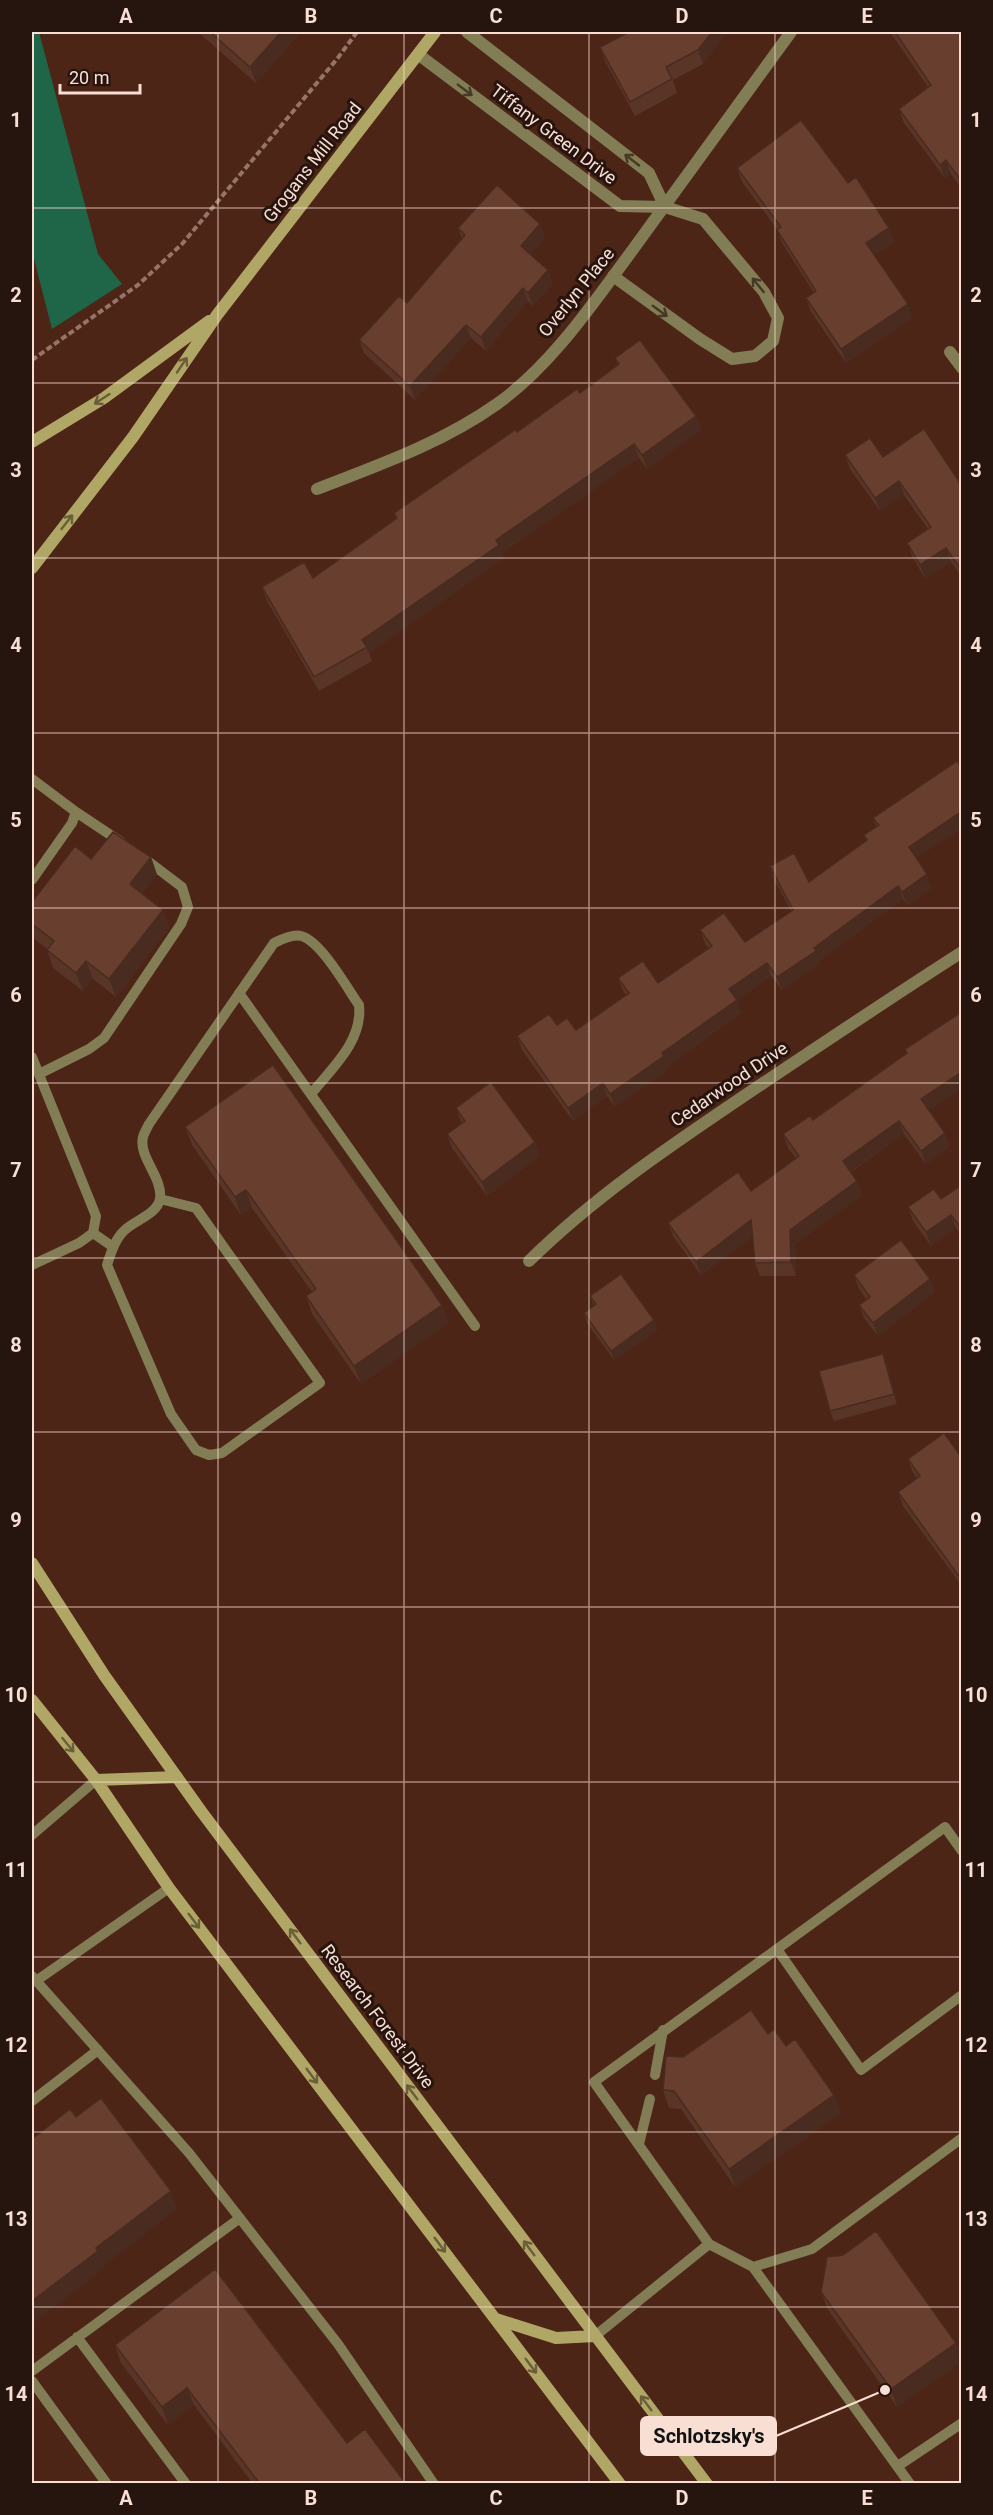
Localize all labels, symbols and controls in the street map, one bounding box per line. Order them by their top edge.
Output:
text: A [119,4,133,28]
text: B [305,4,317,28]
text: C [489,4,503,28]
text: D [676,4,689,28]
text: E [861,4,873,28]
scale bar [60,57,140,95]
text: 20 m [69,67,109,88]
street label: Tiffany Green Drive [487,80,621,188]
one-way arrow [457,84,473,96]
street label: Grogans Mill Road [259,98,365,226]
text: 1 [10,108,22,132]
text: 1 [970,108,982,132]
one-way arrow [624,153,640,166]
street label: Overlyn Place [534,243,618,341]
one-way arrow [751,278,765,293]
text: 2 [10,283,22,307]
text: 2 [970,283,982,307]
one-way arrow [652,305,668,317]
one-way arrow [176,357,188,373]
one-way arrow [94,393,111,405]
text: 3 [10,458,22,482]
text: 3 [970,458,982,482]
one-way arrow [61,514,74,530]
text: 4 [10,633,22,657]
text: 4 [970,633,982,657]
text: 5 [10,808,22,832]
text: 5 [970,808,982,832]
text: 6 [10,983,22,1007]
text: 6 [970,983,982,1007]
street label: Cedarwood Drive [667,1037,791,1131]
text: 7 [10,1158,22,1182]
text: 7 [970,1158,982,1182]
text: 8 [10,1333,22,1357]
text: 8 [970,1333,982,1357]
text: 9 [10,1508,22,1532]
text: 9 [970,1508,982,1532]
text: 10 [5,1683,27,1707]
text: 10 [965,1683,987,1707]
one-way arrow [61,1737,74,1753]
text: 11 [5,1858,27,1882]
text: 11 [965,1858,987,1882]
one-way arrow [188,1912,200,1928]
one-way arrow [289,1928,301,1944]
street label: Research Forest Drive [317,1940,439,2092]
text: 12 [5,2033,27,2057]
text: 12 [965,2033,987,2057]
one-way arrow [305,2068,318,2084]
one-way arrow [406,2084,418,2100]
text: 13 [5,2207,27,2231]
text: 13 [965,2207,987,2231]
one-way arrow [434,2237,446,2253]
one-way arrow [523,2240,535,2256]
one-way arrow [525,2358,538,2374]
text: 14 [5,2382,27,2406]
text: 14 [965,2382,987,2406]
one-way arrow [640,2396,653,2412]
callout: Schlotzsky's [641,2417,776,2455]
text: Schlotzsky's [653,2424,765,2448]
text: A [119,2486,133,2510]
text: B [305,2486,317,2510]
text: C [489,2486,503,2510]
text: D [676,2486,689,2510]
text: E [861,2486,873,2510]

